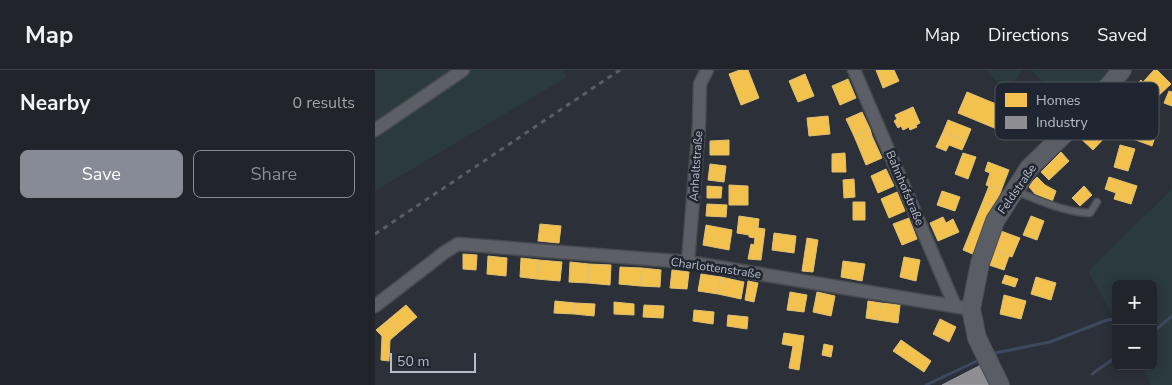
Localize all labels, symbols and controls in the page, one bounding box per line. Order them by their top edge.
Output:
text: Map [25,19,73,51]
text: Map [925,23,960,47]
text: Directions [988,23,1069,47]
text: Saved [1097,23,1147,47]
legend [995,82,1159,140]
text: Nearby [20,89,90,117]
text: Homes [1036,91,1081,110]
text: 0 results [293,92,355,114]
text: Industry [1036,113,1089,132]
street label: Anhaltstraße [686,130,706,202]
street label: Bahnhofstraße [882,148,928,228]
button: Save [20,150,183,198]
button: Share [193,150,355,198]
street label: Feldstraße [994,161,1040,217]
street label: Charlottenstraße [670,254,762,282]
map controls [1112,280,1157,370]
button: + [1112,280,1157,325]
button: − [1112,325,1157,370]
scale bar [390,350,476,373]
text: 50 m [397,352,429,371]

